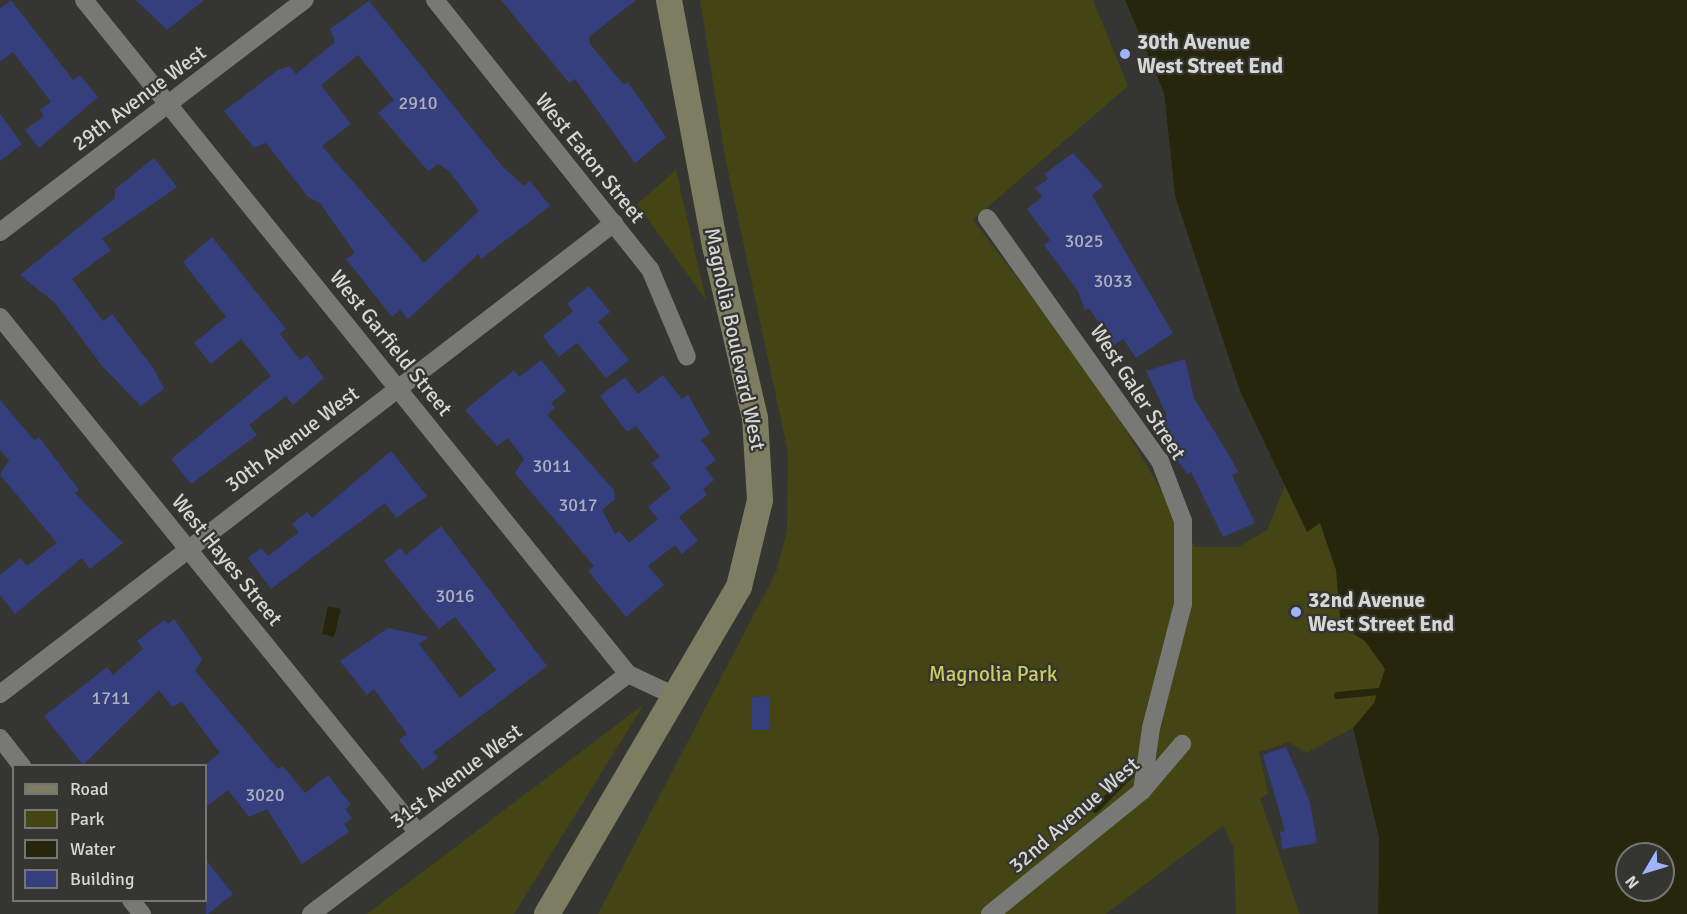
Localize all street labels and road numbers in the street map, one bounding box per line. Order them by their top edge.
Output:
street label: 29th Avenue West [67,40,211,156]
street label: West Eaton Street [530,88,650,228]
street label: Magnolia Boulevard West [699,225,771,453]
street label: West Garfield Street [324,265,458,421]
street label: West Galer Street [1085,320,1191,464]
street label: 30th Avenue West [220,381,364,497]
street label: West Hayes Street [166,489,288,631]
street label: 31st Avenue West [385,718,527,834]
street label: 32nd Avenue West [1004,752,1144,878]

